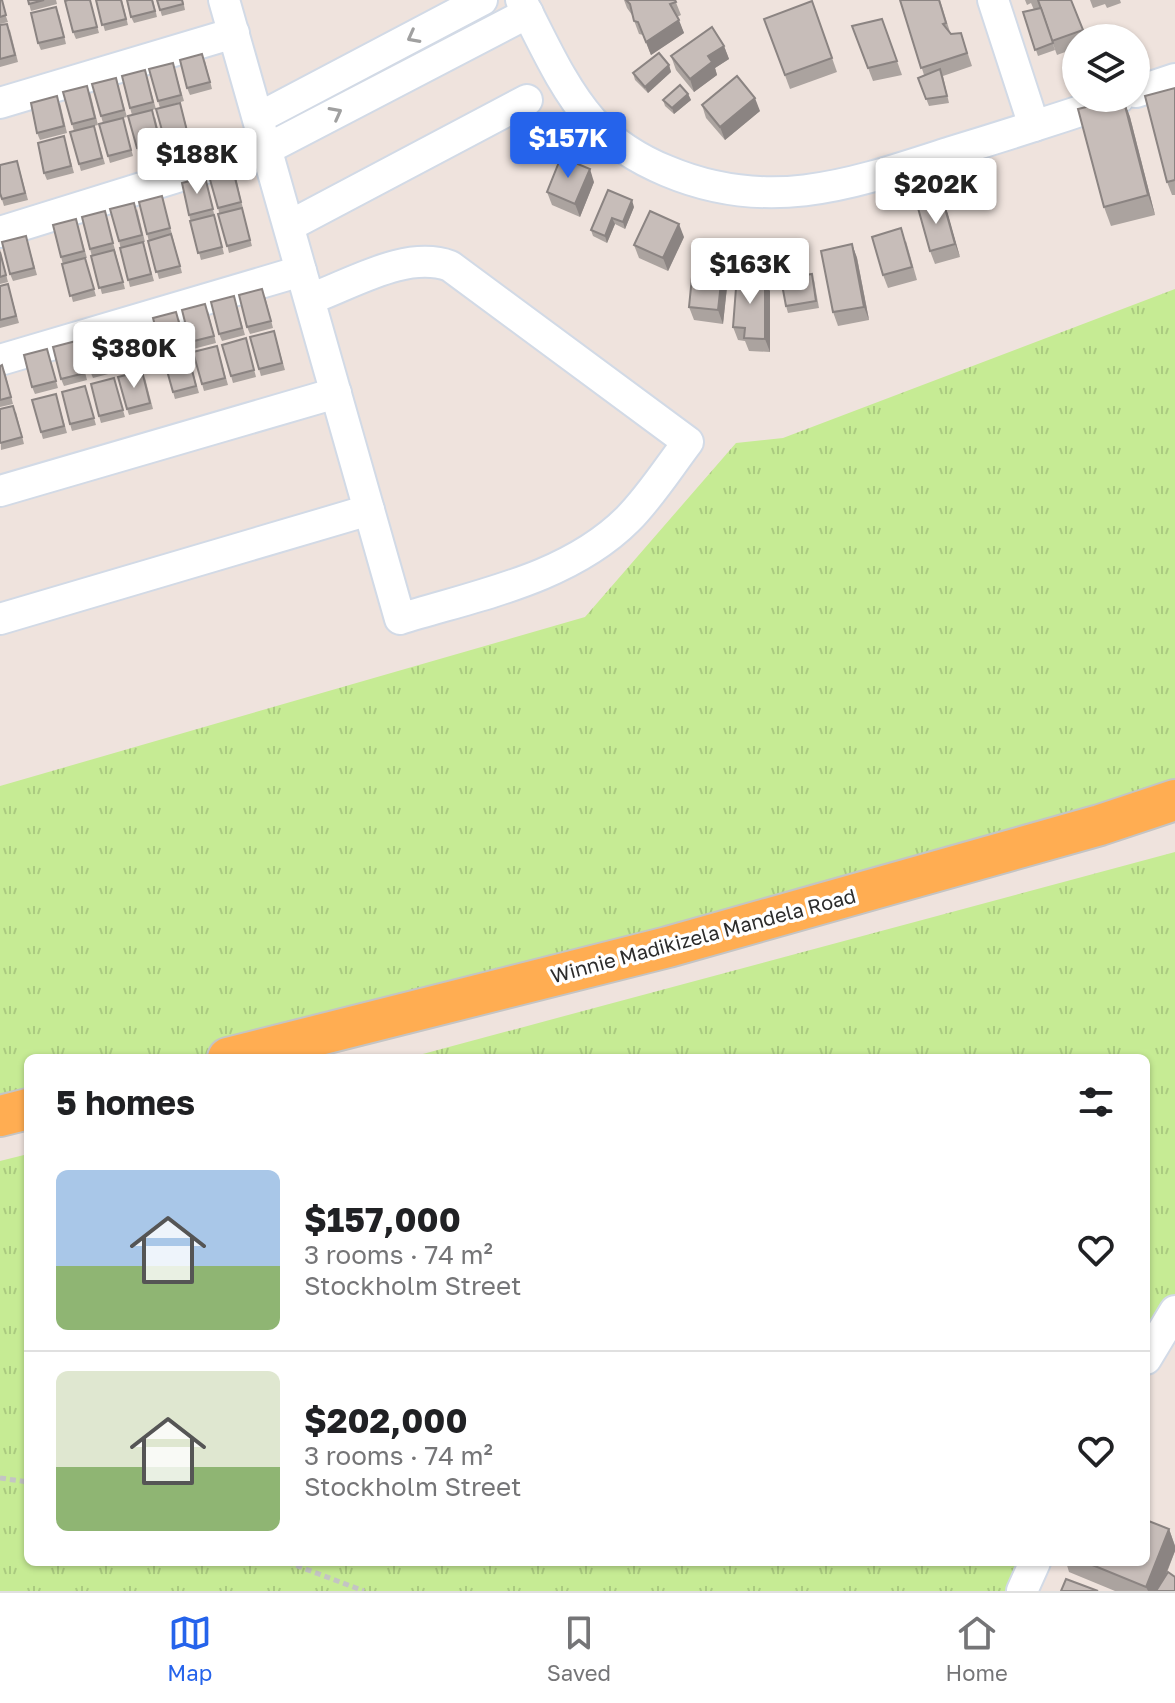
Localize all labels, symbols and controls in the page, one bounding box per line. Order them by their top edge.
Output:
map controls [1062,24,1150,112]
button: layers [1062,24,1150,112]
one-way arrow [407,27,421,42]
one-way arrow [327,107,342,122]
pin: $157K [512,112,624,180]
text: $157K [528,122,608,153]
pin: $188K [141,128,253,196]
text: $188K [156,138,238,169]
pin: $202K [880,158,992,226]
text: $202K [894,168,978,199]
pin: $163K [694,238,806,306]
text: $163K [709,248,791,279]
pin: $380K [78,322,190,390]
text: $380K [91,332,177,363]
street label: Winnie Madikizela Mandela Road [548,883,858,987]
icon: filters [1074,1080,1118,1124]
text: 5 homes [56,1082,195,1122]
text: $157,000 [304,1199,461,1239]
icon: home [120,1202,216,1298]
icon: heart [1074,1228,1118,1272]
text: 3 rooms · 74 m² [304,1239,493,1270]
text: Stockholm Street [304,1270,521,1301]
text: $202,000 [304,1400,468,1440]
icon: home [120,1403,216,1499]
icon: heart [1074,1429,1118,1473]
text: 3 rooms · 74 m² [304,1440,493,1471]
text: Stockholm Street [304,1471,521,1502]
tab: Map [167,1611,212,1686]
tab: Saved [547,1611,611,1686]
tab: Home [946,1611,1008,1686]

